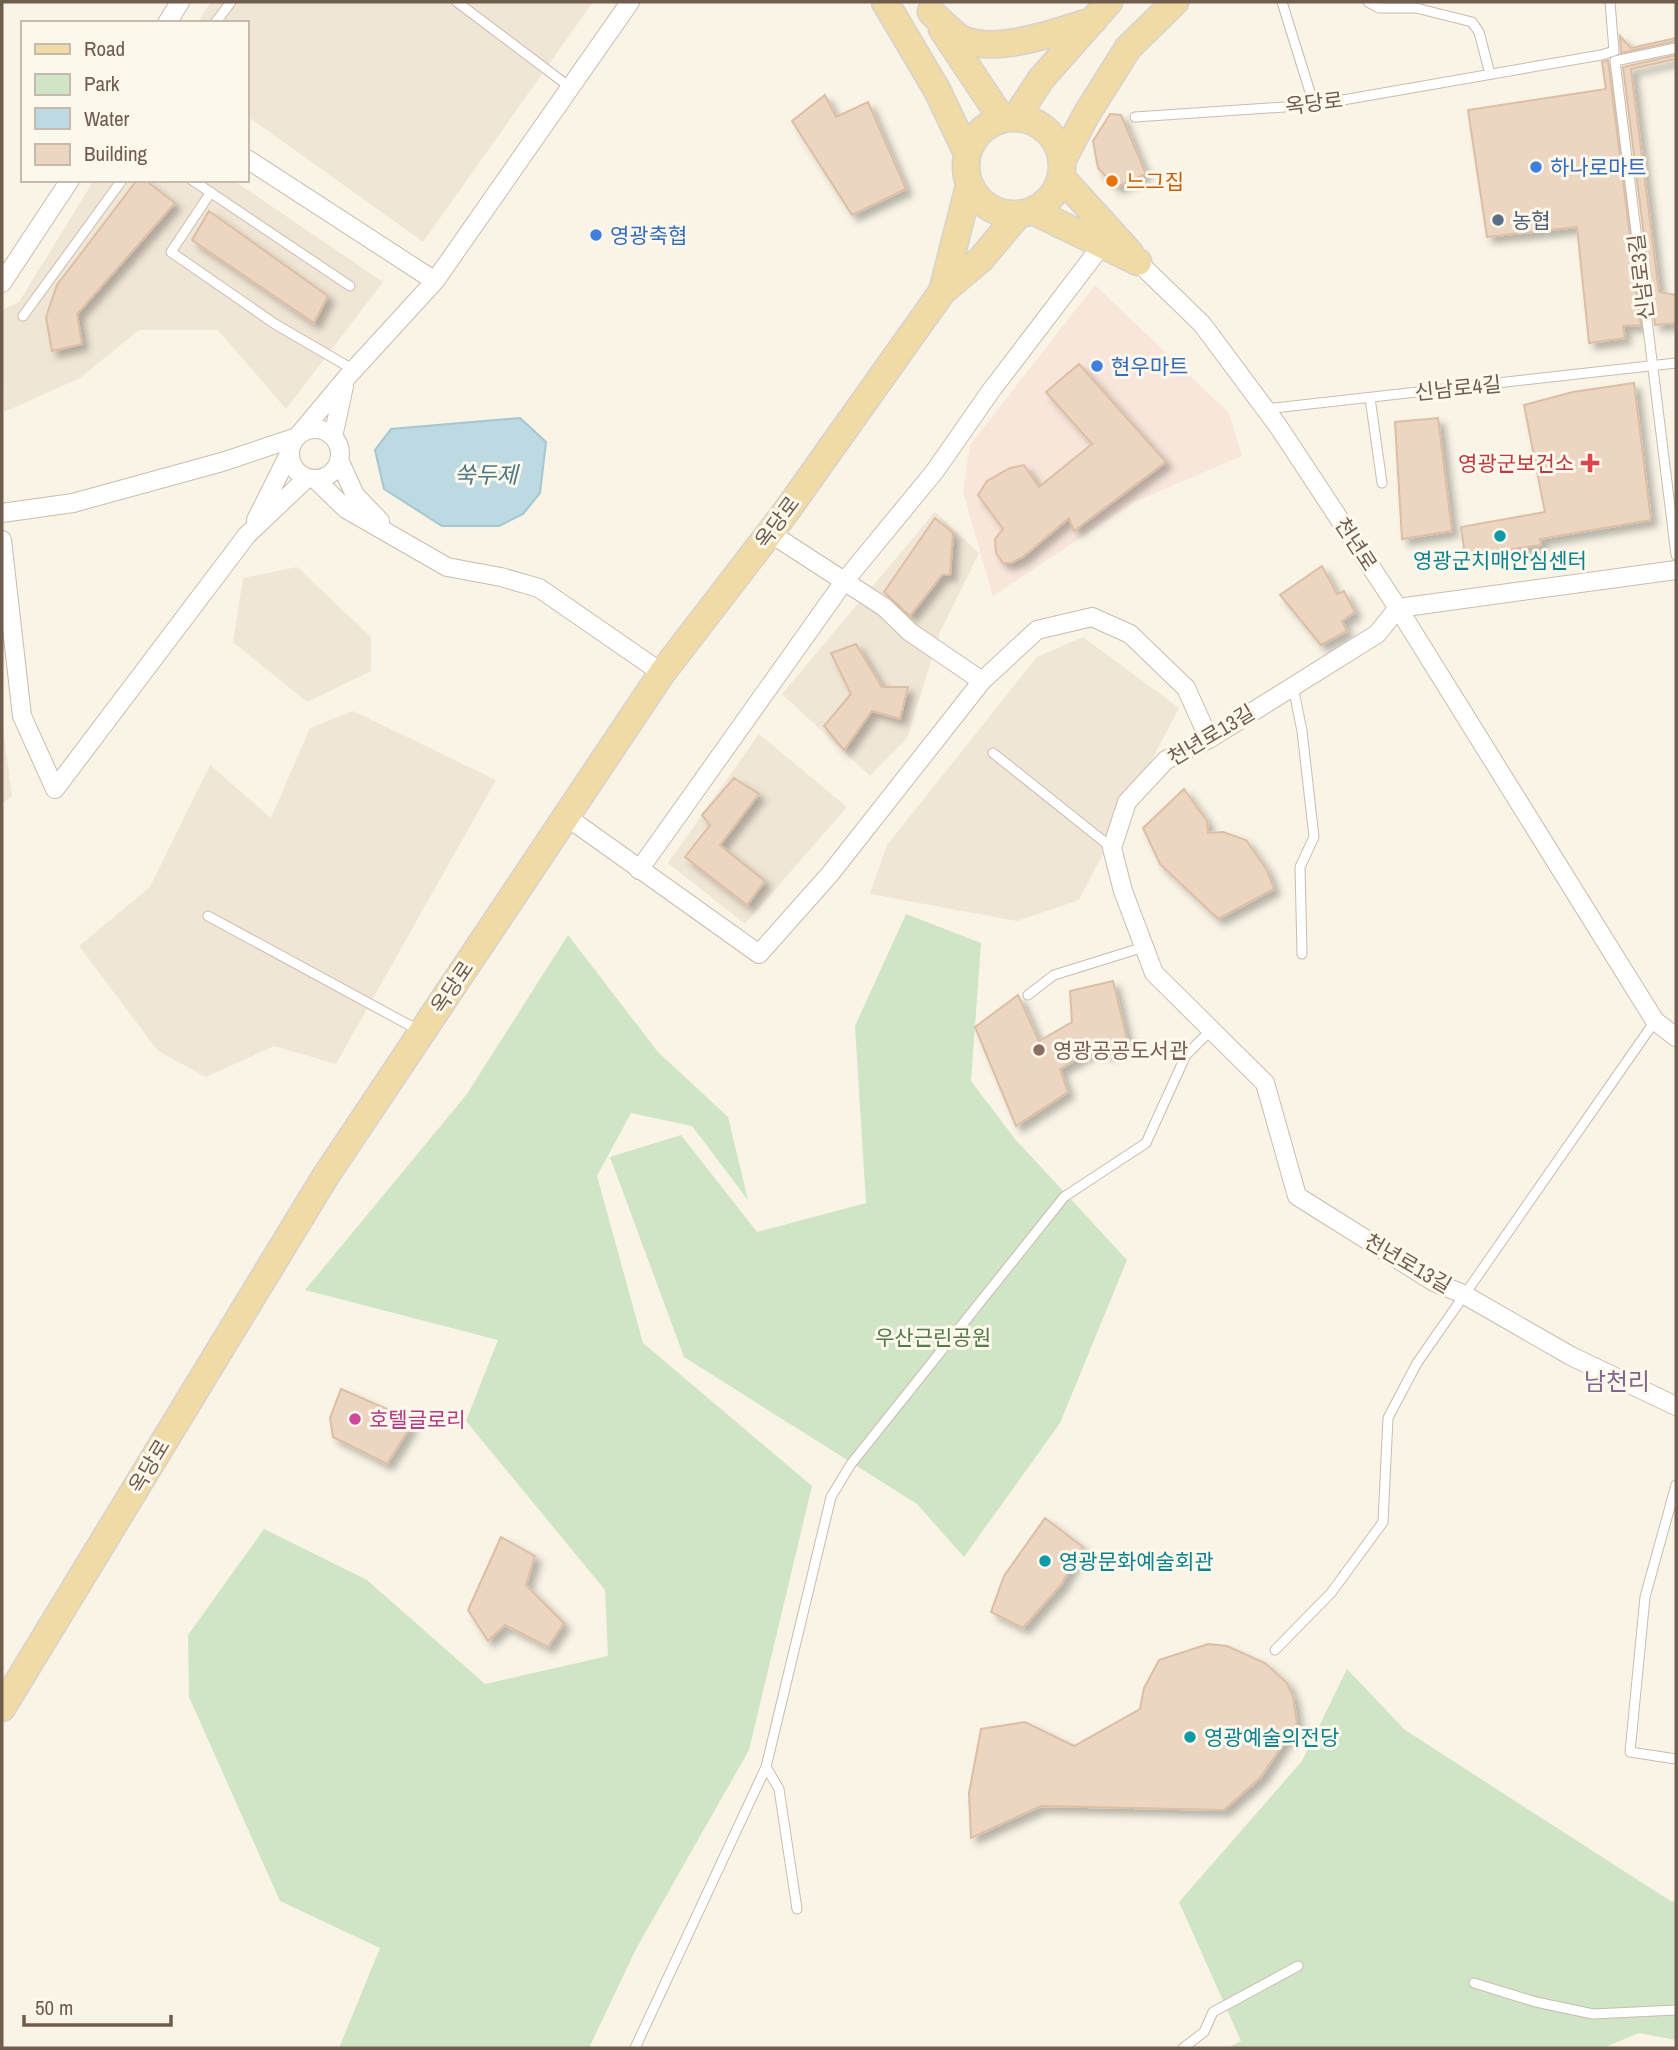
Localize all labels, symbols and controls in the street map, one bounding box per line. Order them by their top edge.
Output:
legend [21,21,248,182]
text: Road [84,34,125,63]
text: Park [84,69,120,98]
street label: 옥당로 [1283,85,1345,121]
text: Water [84,104,130,133]
text: Building [84,139,148,168]
place label: 하나로마트 [1550,153,1647,182]
marker: 하나로마트 [1528,159,1544,175]
place label: 느그집 [1126,167,1184,196]
marker: 느그집 [1104,173,1120,189]
place label: 농협 [1512,206,1551,235]
marker: 농협 [1490,212,1506,228]
place label: 영광축협 [610,221,687,250]
marker: 영광축협 [588,227,604,243]
street label: 신남로3길 [1621,232,1661,322]
place label: 현우마트 [1111,352,1188,381]
marker: 현우마트 [1089,358,1105,374]
street label: 신남로4길 [1413,369,1503,407]
place label: 영광군보건소 [1458,449,1574,478]
marker: 영광군보건소 [1580,453,1600,473]
water label: 쑥두제 [454,459,521,490]
street label: 옥당로 [748,490,806,554]
street label: 천년로 [1328,512,1384,576]
marker: 영광군치매안심센터 [1492,528,1508,544]
place label: 영광군치매안심센터 [1413,546,1587,575]
street label: 천년로13길 [1162,698,1260,772]
street label: 옥당로 [424,955,480,1019]
place label: 영광공공도서관 [1053,1036,1188,1065]
marker: 영광공공도서관 [1031,1042,1047,1058]
street label: 천년로13길 [1359,1226,1457,1300]
park label: 우산근린공원 [875,1323,991,1352]
district label: 남천리 [1584,1365,1650,1397]
place label: 호텔글로리 [369,1405,466,1434]
marker: 호텔글로리 [347,1411,363,1427]
street label: 옥당로 [122,1434,176,1498]
place label: 영광문화예술회관 [1059,1547,1214,1576]
marker: 영광문화예술회관 [1037,1553,1053,1569]
place label: 영광예술의전당 [1204,1723,1339,1752]
marker: 영광예술의전당 [1182,1729,1198,1745]
scale bar [24,1983,172,2027]
text: 50 m [35,1993,73,2022]

